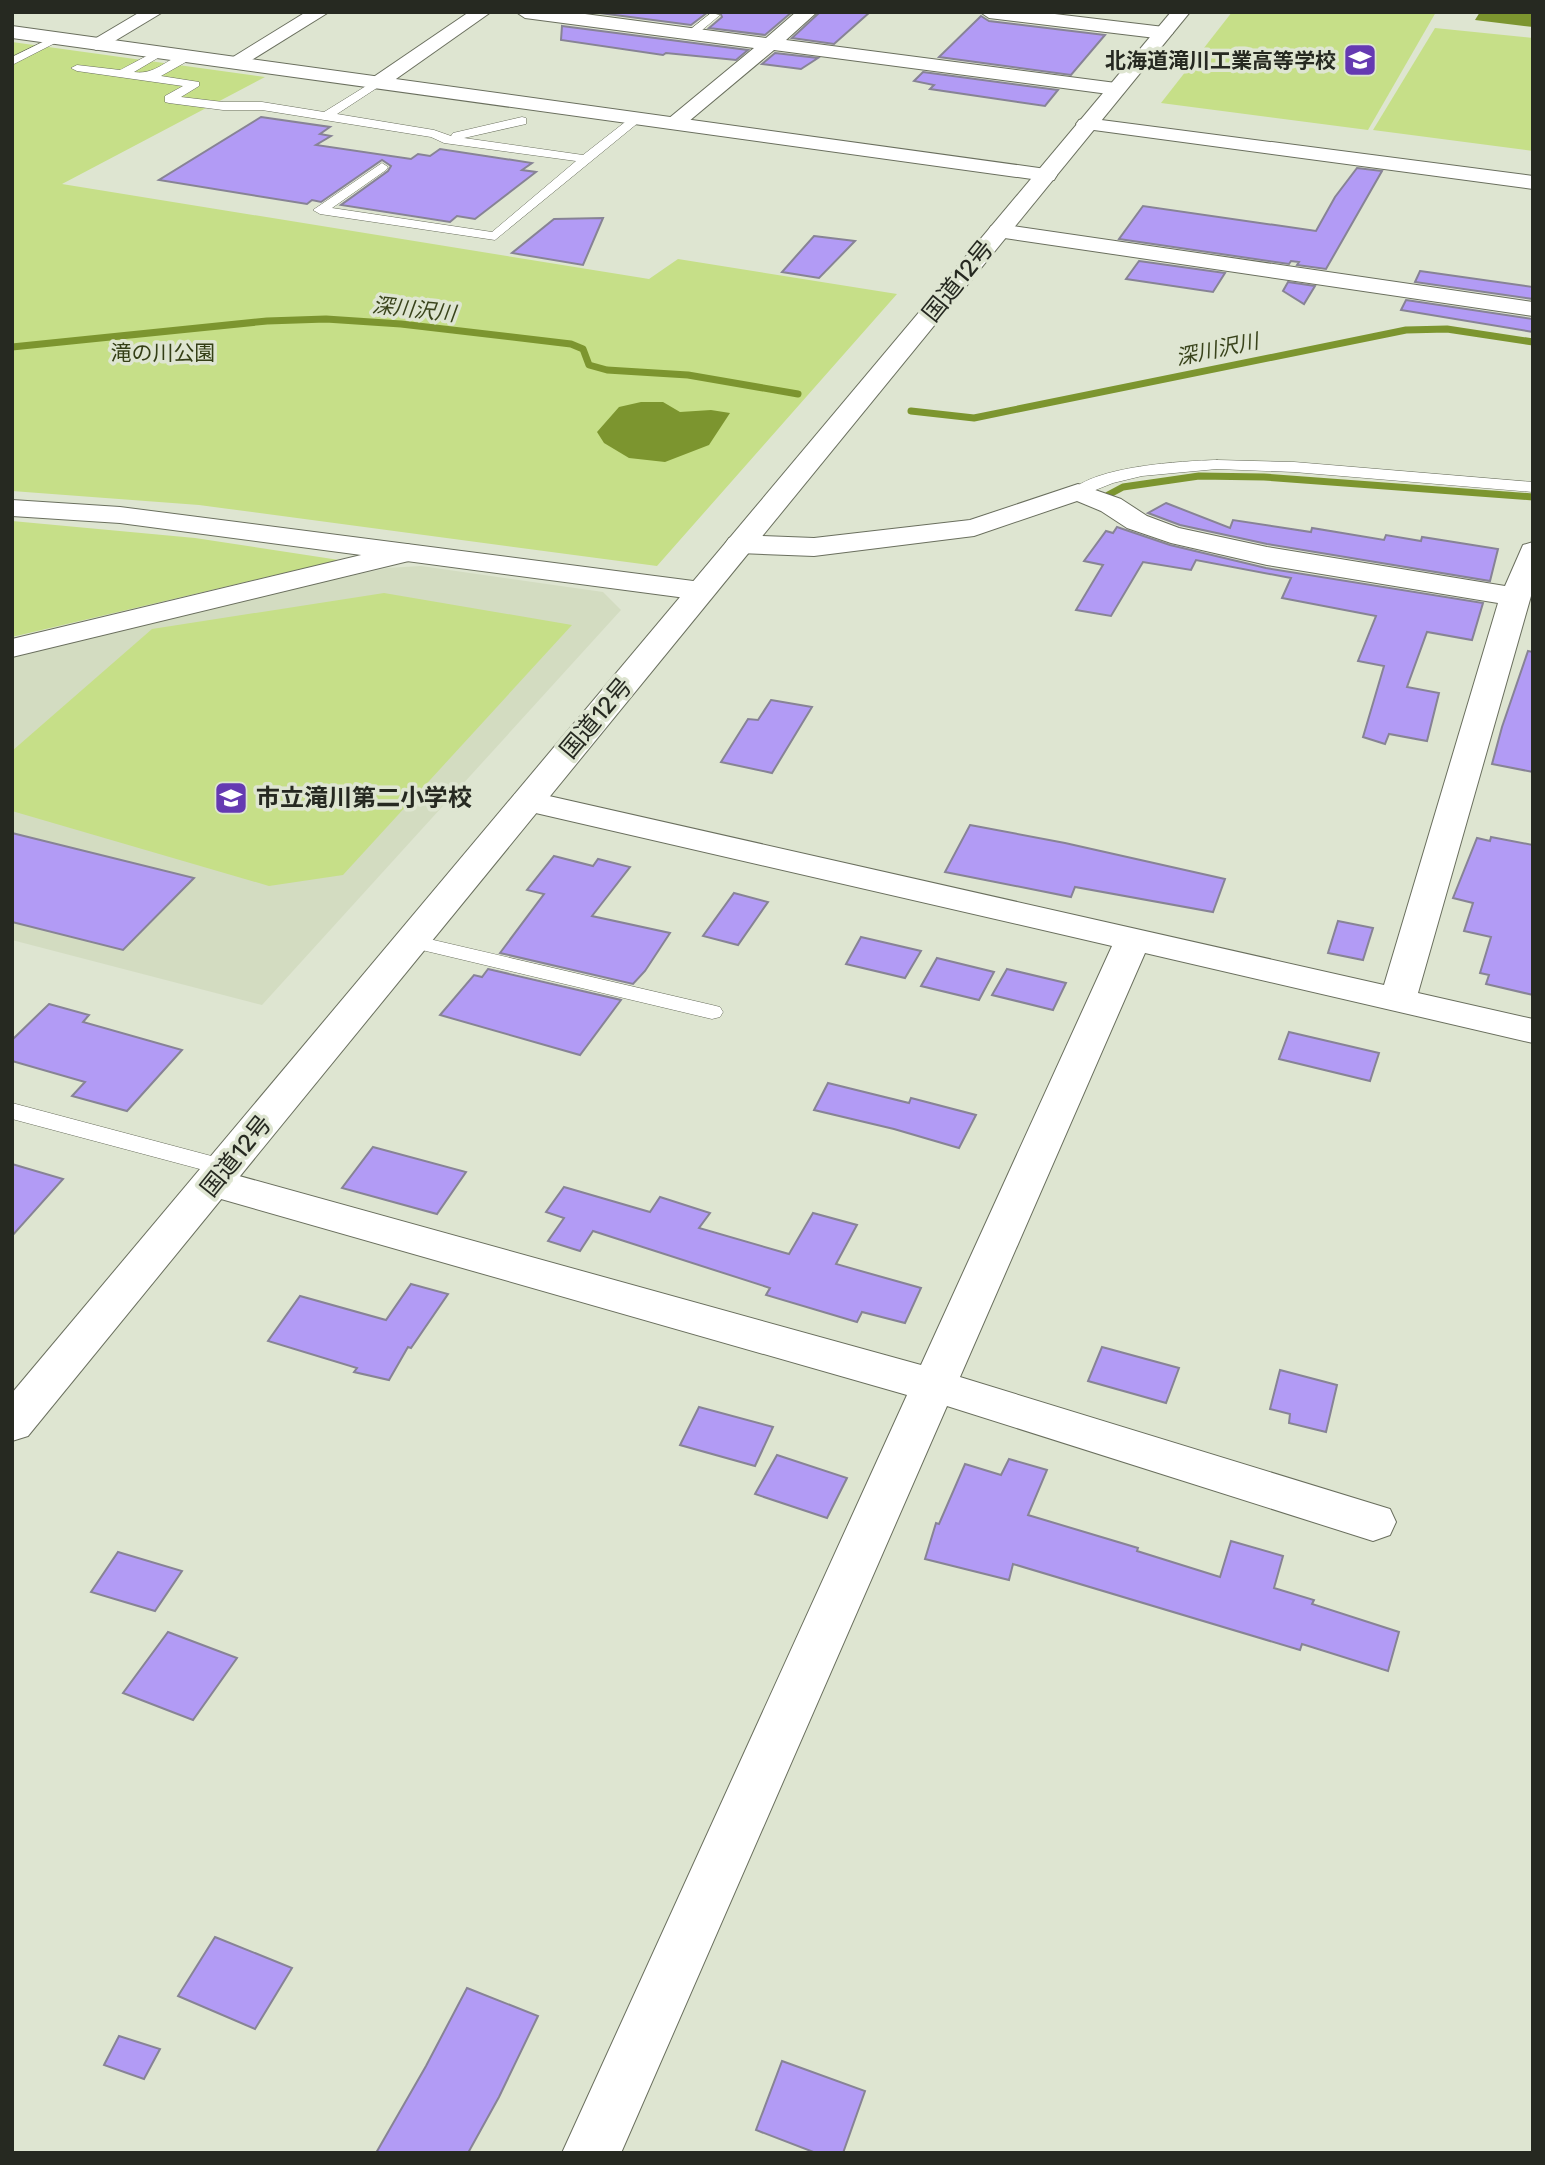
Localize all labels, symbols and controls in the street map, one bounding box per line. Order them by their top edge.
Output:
school or university icon: 北海道滝川工業高等学校 [1341,41,1379,79]
place label: 北海道滝川工業高等学校 [1105,48,1336,73]
street label: 国道12号 [917,235,999,327]
water label: 深川沢川 [371,292,459,326]
water label: 深川沢川 [1173,328,1263,370]
park label: 滝の川公園 [111,340,216,365]
street label: 国道12号 [554,672,638,764]
school or university icon: 市立滝川第二小学校 [212,779,250,817]
place label: 市立滝川第二小学校 [256,784,472,812]
street label: 国道12号 [195,1110,277,1202]

